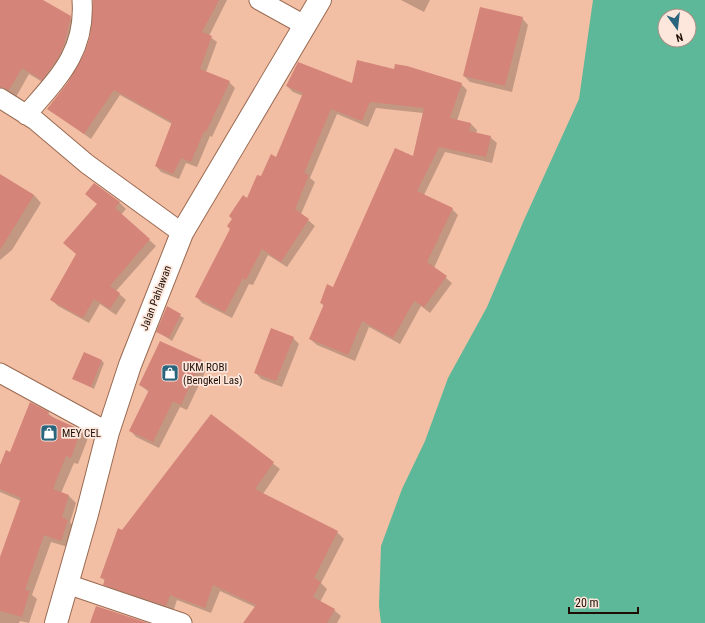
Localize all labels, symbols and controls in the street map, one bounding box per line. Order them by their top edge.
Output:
north arrow [657,8,697,48]
text: N [674,30,684,44]
street label: Jalan Pahlawan [138,264,174,332]
place label: UKM ROBI (Bengkel Las) [183,361,242,387]
shop icon: UKM ROBI (Bengkel Las) [160,363,180,383]
shop icon: MEY CEL [39,423,59,443]
place label: MEY CEL [62,427,101,440]
scale bar [569,589,638,615]
text: 20 m [575,596,599,610]

